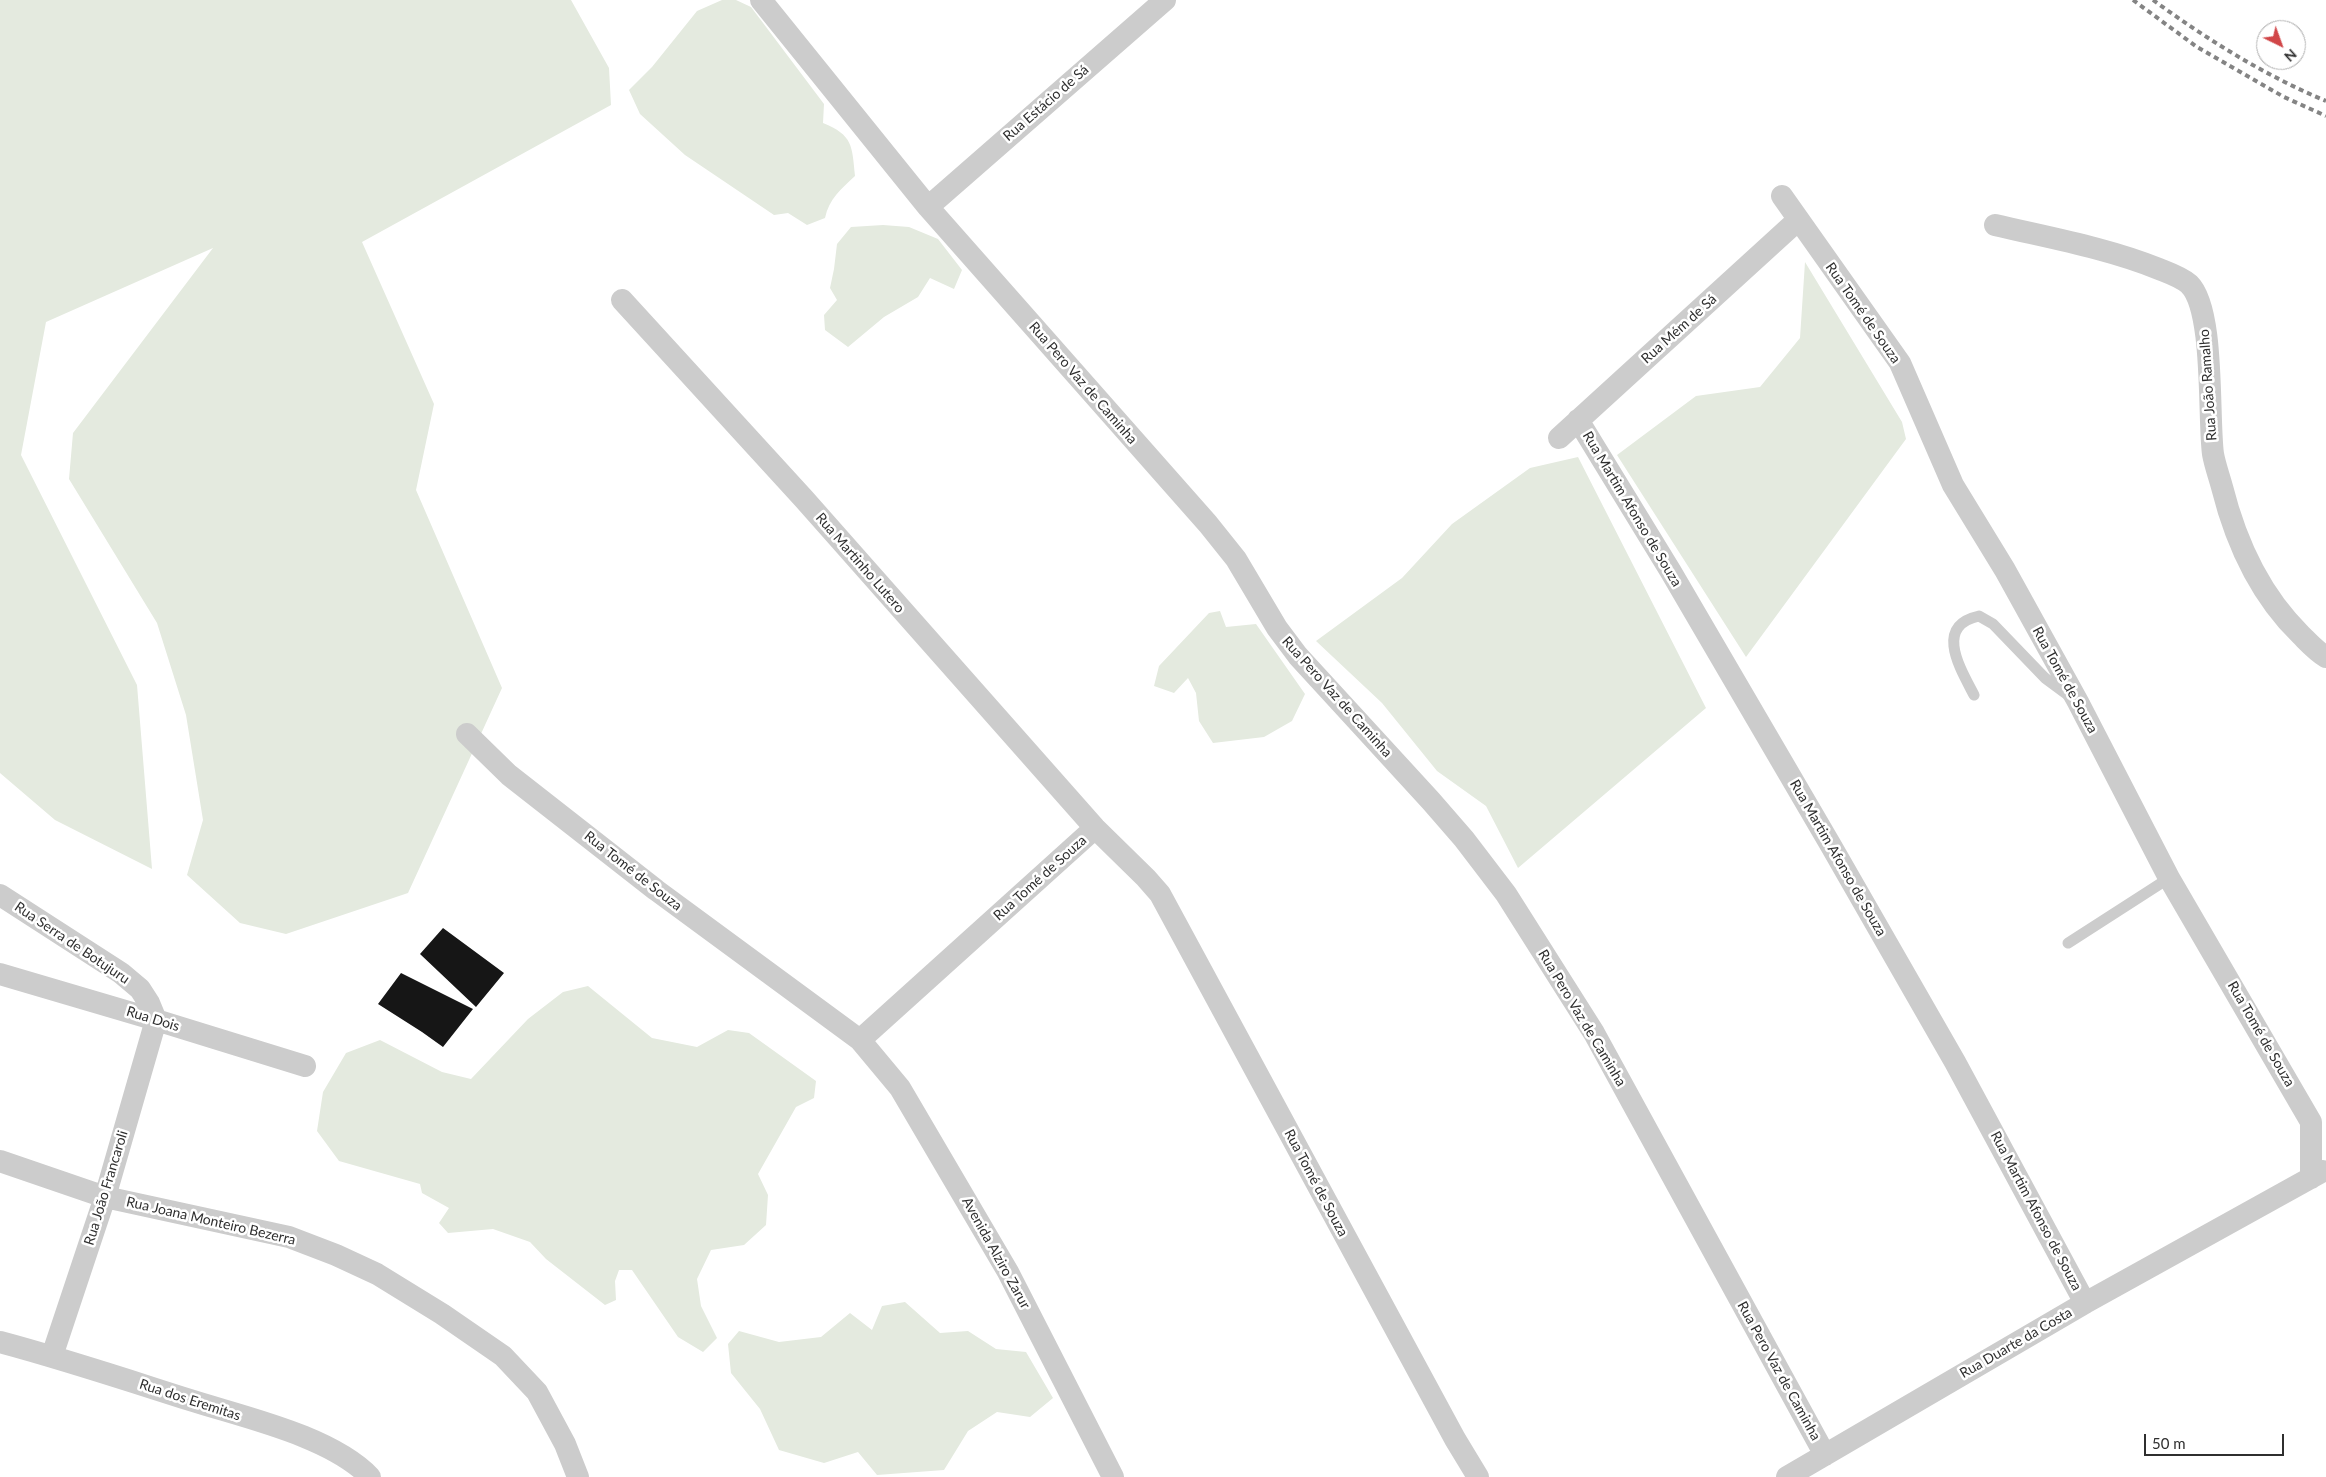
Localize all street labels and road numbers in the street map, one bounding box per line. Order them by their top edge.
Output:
street label: Rua Estácio de Sá [1000,61,1092,145]
street label: Rua Tomé de Souza [1822,259,1904,367]
street label: Rua Mém de Sá [1638,291,1720,367]
street label: Rua Pero Vaz de Caminha [1025,318,1141,448]
street label: Rua João Ramalho [2196,329,2220,441]
street label: Rua Martim Afonso de Souza [1579,428,1685,590]
street label: Rua Martinho Lutero [812,510,908,616]
street label: Rua Tomé de Souza [2029,624,2101,736]
street label: Rua Pero Vaz de Caminha [1278,633,1396,761]
street label: Rua Martim Afonso de Souza [1786,777,1890,939]
street label: Rua Tomé de Souza [581,828,685,914]
street label: Rua Tomé de Souza [990,832,1090,924]
street label: Rua Serra de Botujuru [11,898,133,988]
street label: Rua Pero Vaz de Caminha [1535,947,1629,1089]
street label: Rua Tomé de Souza [2224,978,2298,1090]
street label: Rua Dois [124,1003,182,1035]
street label: Rua Tomé de Souza [1281,1126,1351,1240]
street label: Rua Martim Afonso de Souza [1987,1128,2085,1294]
street label: Rua João Francaroli [81,1129,131,1247]
street label: Rua Joana Monteiro Bezerra [125,1193,297,1249]
street label: Avenida Alziro Zarur [958,1194,1034,1312]
street label: Rua Pero Vaz de Caminha [1734,1298,1824,1444]
street label: Rua Duarte da Costa [1957,1304,2075,1382]
street label: Rua dos Eremitas [137,1376,243,1424]

